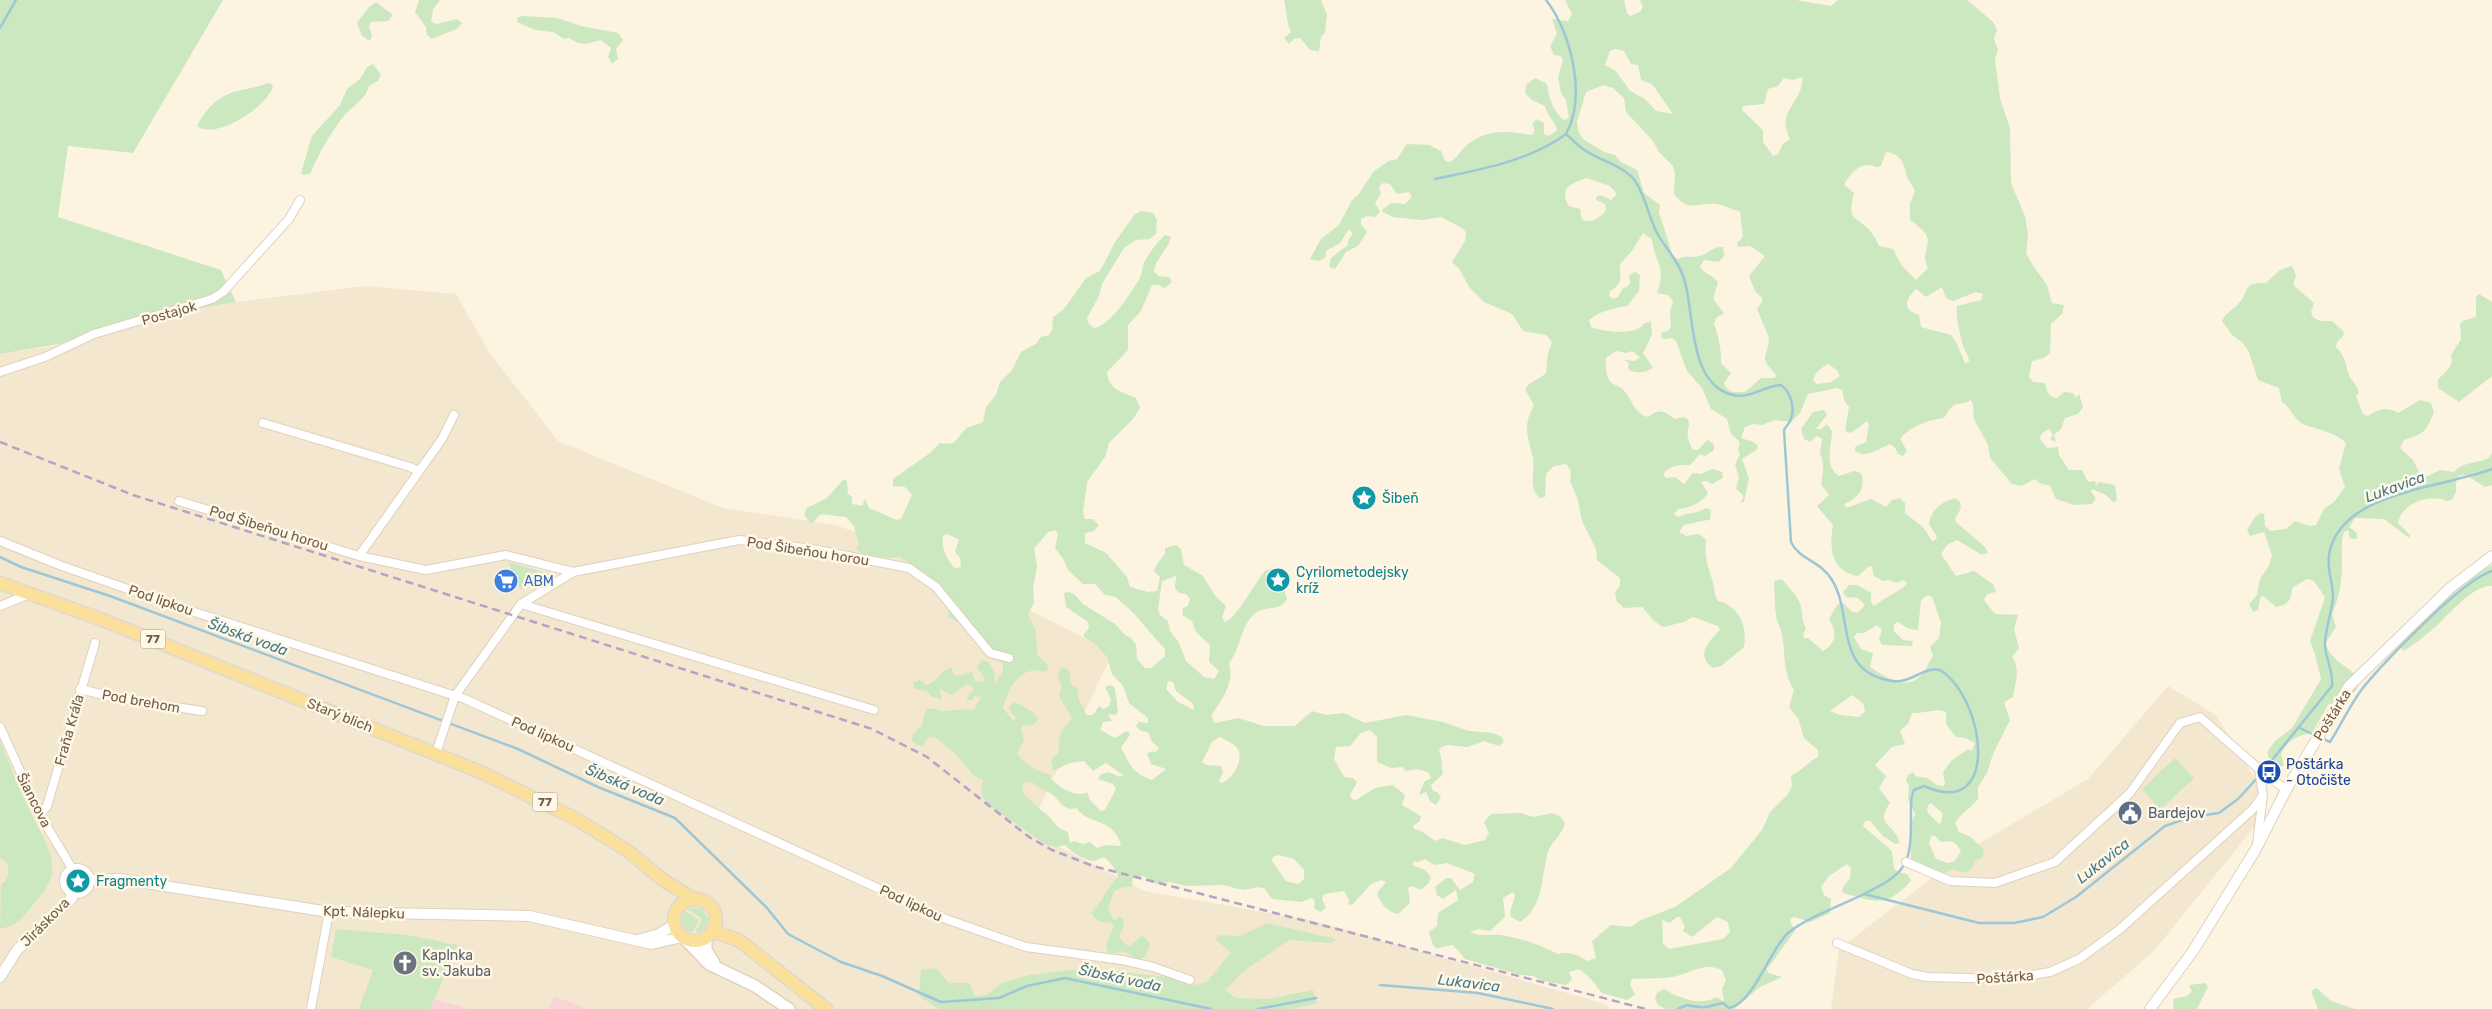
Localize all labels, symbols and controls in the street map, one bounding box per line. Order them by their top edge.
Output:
street label: Postajok [140,297,199,329]
water label: Lukavica [2362,468,2428,506]
place icon: Šibeň [1351,485,1377,511]
place label: Šibeň [1382,489,1419,507]
street label: Pod Šibeňou horou [207,501,331,555]
street label: Pod Šibeňou horou [746,532,870,570]
place label: Cyrilometodejsky kríž [1296,564,1409,597]
place icon: Cyrilometodejsky kríž [1265,567,1291,593]
supermarket icon: ABM [493,568,519,594]
place label: ABM [524,573,554,590]
street label: Pod lipkou [126,582,195,619]
water label: Šibská voda [206,614,291,660]
road number: 77 [140,630,166,648]
street label: Pod brehom [101,686,181,717]
street label: Poštárka [2310,686,2355,744]
street label: Fraňa Kráľa [51,693,88,768]
street label: Starý blich [304,695,375,736]
street label: Pod lipkou [509,713,577,756]
place label: Poštárka - Otočište [2286,756,2351,789]
bus stop icon: Poštárka - Otočište [2256,759,2282,785]
water label: Šibská voda [583,760,667,810]
street label: Šiancova [13,770,55,830]
road number: 77 [532,792,558,812]
public building icon: Bardejov [2117,800,2143,826]
place label: Bardejov [2148,805,2206,822]
water label: Lukavica [2073,835,2133,887]
place icon: Fragmenty [65,868,91,894]
place label: Fragmenty [96,873,167,890]
street label: Pod lipkou [877,882,945,925]
street label: Jiráskova [17,894,73,950]
street label: Kpt. Nálepku [323,903,405,922]
place label: Kaplnka sv. Jakuba [422,947,491,980]
church icon: Kaplnka sv. Jakuba [392,950,418,976]
water label: Šibská voda [1077,960,1163,996]
street label: Poštárka [1976,967,2034,988]
water label: Lukavica [1437,970,1501,996]

